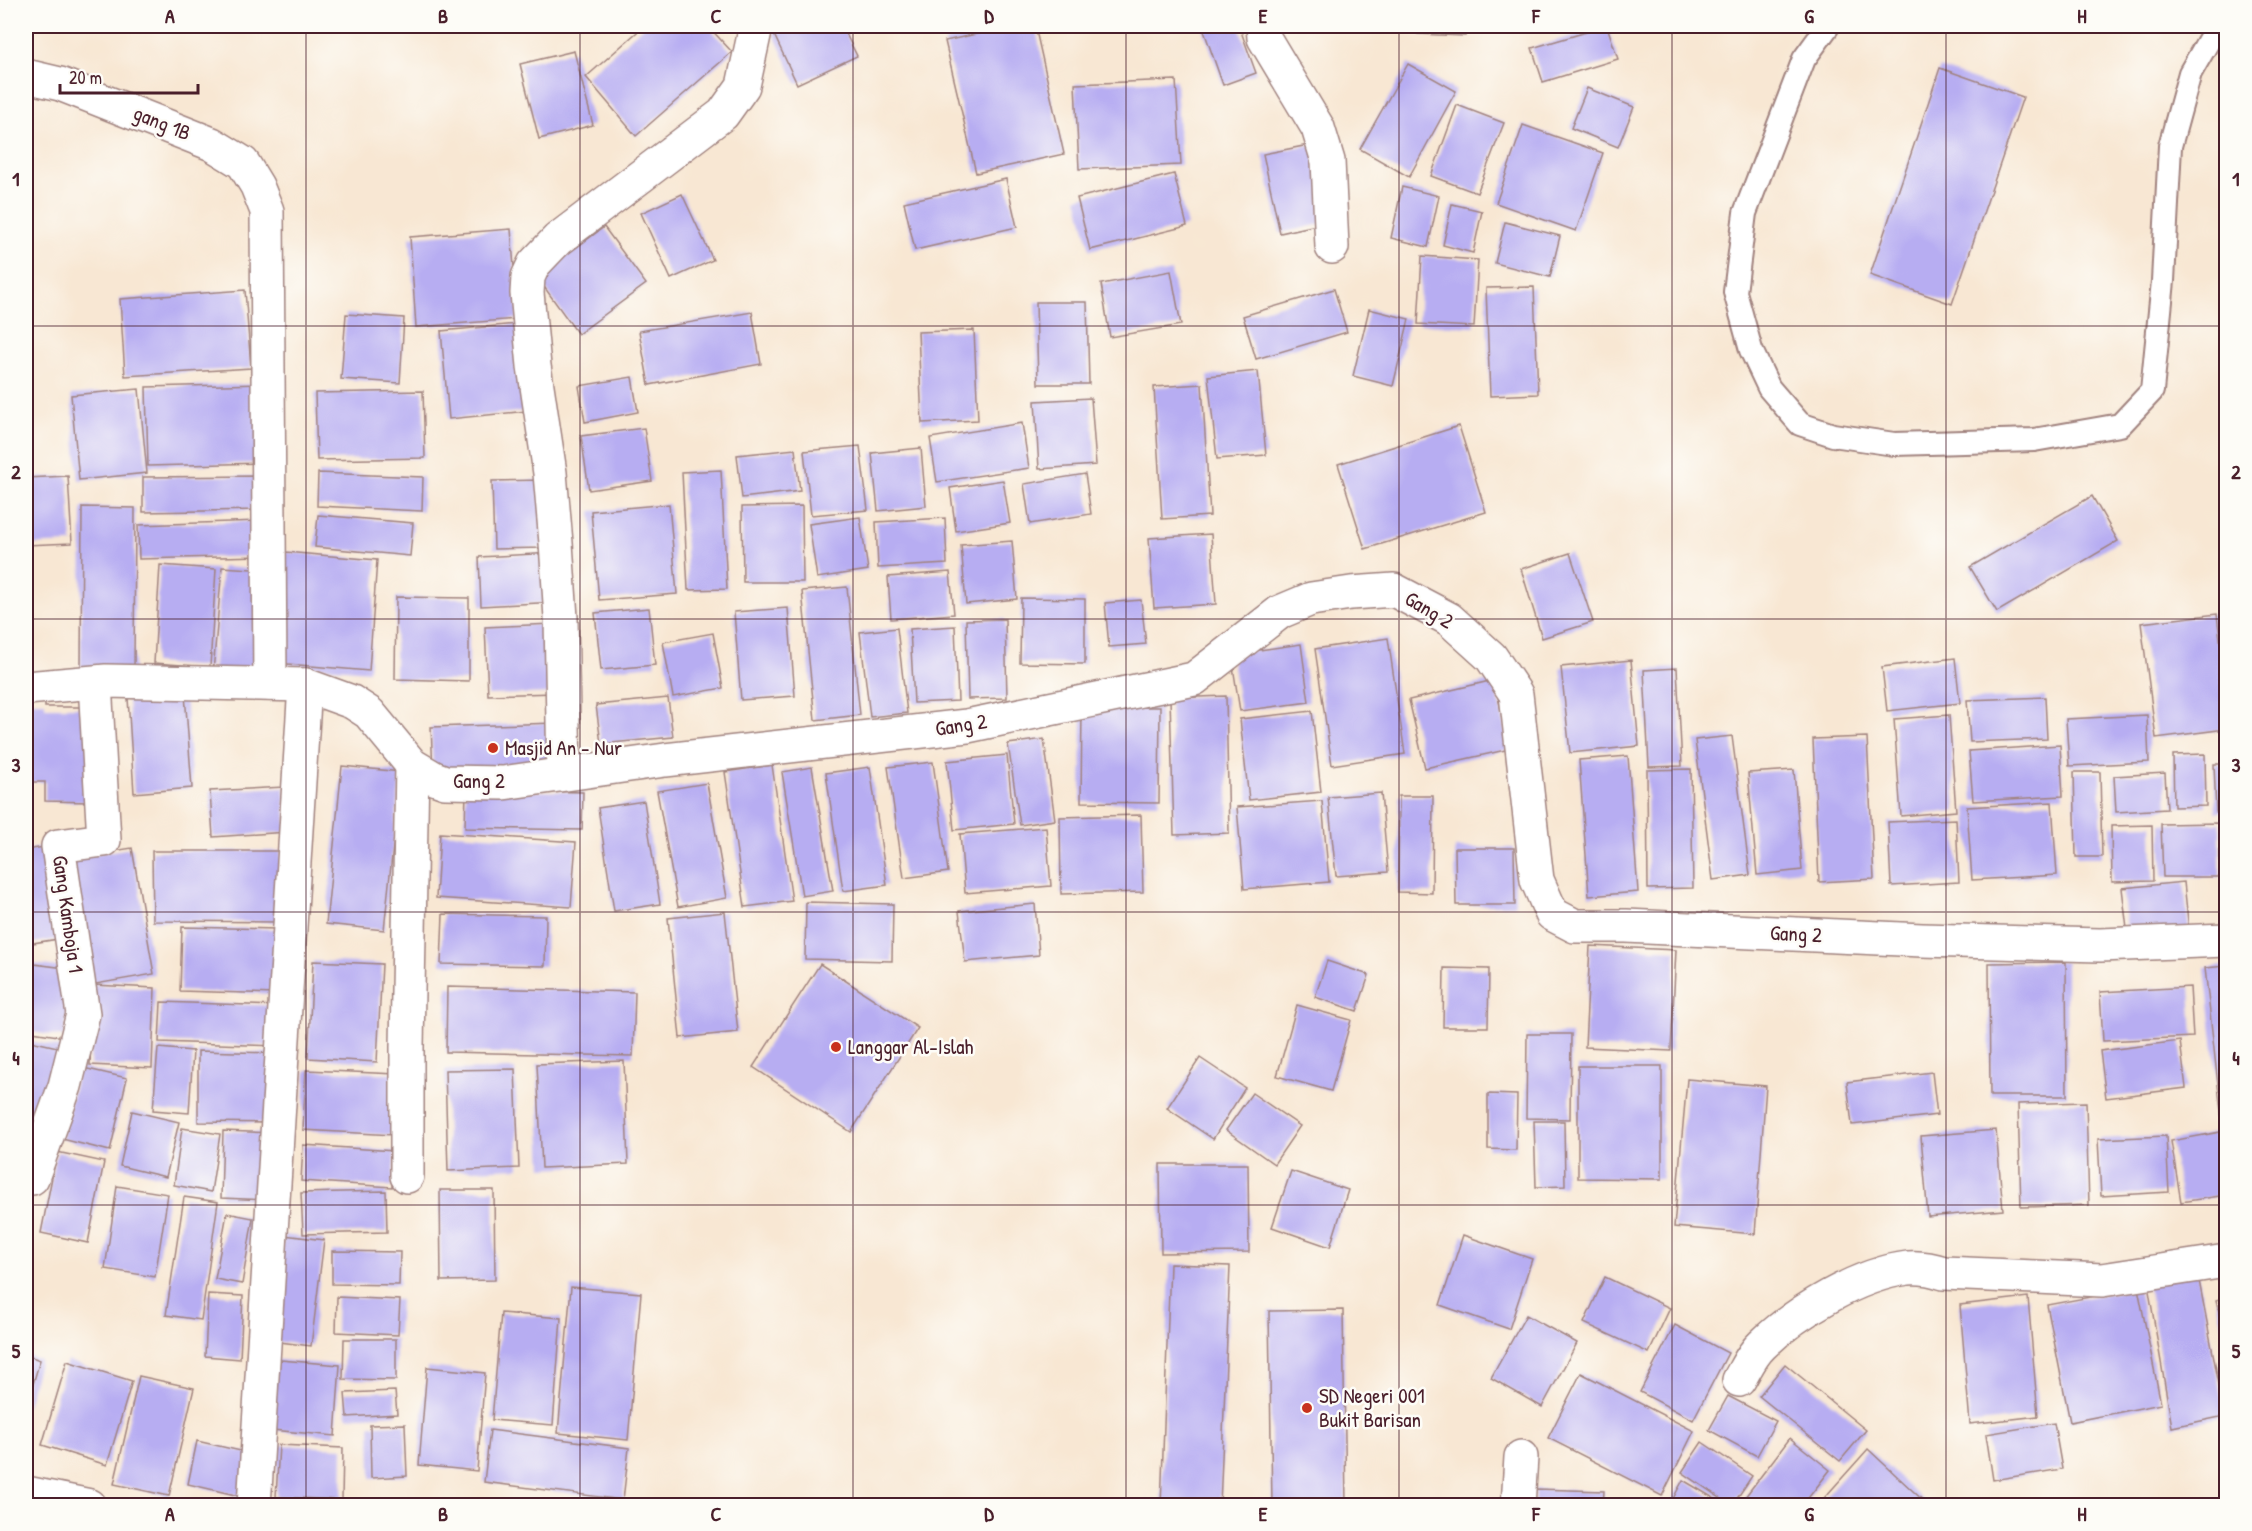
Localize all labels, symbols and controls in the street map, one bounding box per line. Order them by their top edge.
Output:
text: A [165,2,175,29]
text: B [438,2,448,29]
text: C [711,2,722,29]
text: D [984,2,994,29]
text: E [1259,2,1268,29]
text: F [1531,2,1541,29]
text: G [1804,2,1814,29]
text: H [2077,2,2087,29]
scale bar [60,57,198,95]
text: 20 m [69,65,102,90]
street label: gang 1B [129,98,195,147]
text: 1 [12,165,20,192]
text: 1 [2232,165,2240,192]
text: 2 [11,458,21,485]
text: 2 [2231,458,2241,485]
street label: Gang 2 [1400,584,1459,635]
street label: Gang 2 [933,706,989,743]
place label: Masjid An - Nur [505,733,622,762]
marker: Masjid An - Nur [486,741,500,755]
text: 3 [12,751,21,778]
text: 3 [2232,751,2241,778]
street label: Gang 2 [453,766,505,795]
street label: Gang Kamboja 1 [46,853,91,974]
street label: Gang 2 [1769,918,1823,949]
place label: Langgar Al-Islah [848,1032,974,1061]
marker: Langgar Al-Islah [829,1040,843,1054]
text: 4 [12,1044,20,1071]
text: 4 [2232,1044,2240,1071]
text: 5 [12,1337,21,1364]
text: 5 [2232,1337,2241,1364]
place label: SD Negeri 001 Bukit Barisan [1319,1381,1425,1434]
marker: SD Negeri 001 Bukit Barisan [1300,1401,1314,1415]
text: A [165,1500,175,1527]
text: B [438,1500,448,1527]
text: C [711,1500,722,1527]
text: D [984,1500,994,1527]
text: E [1259,1500,1268,1527]
text: F [1531,1500,1541,1527]
text: G [1804,1500,1814,1527]
text: H [2077,1500,2087,1527]

